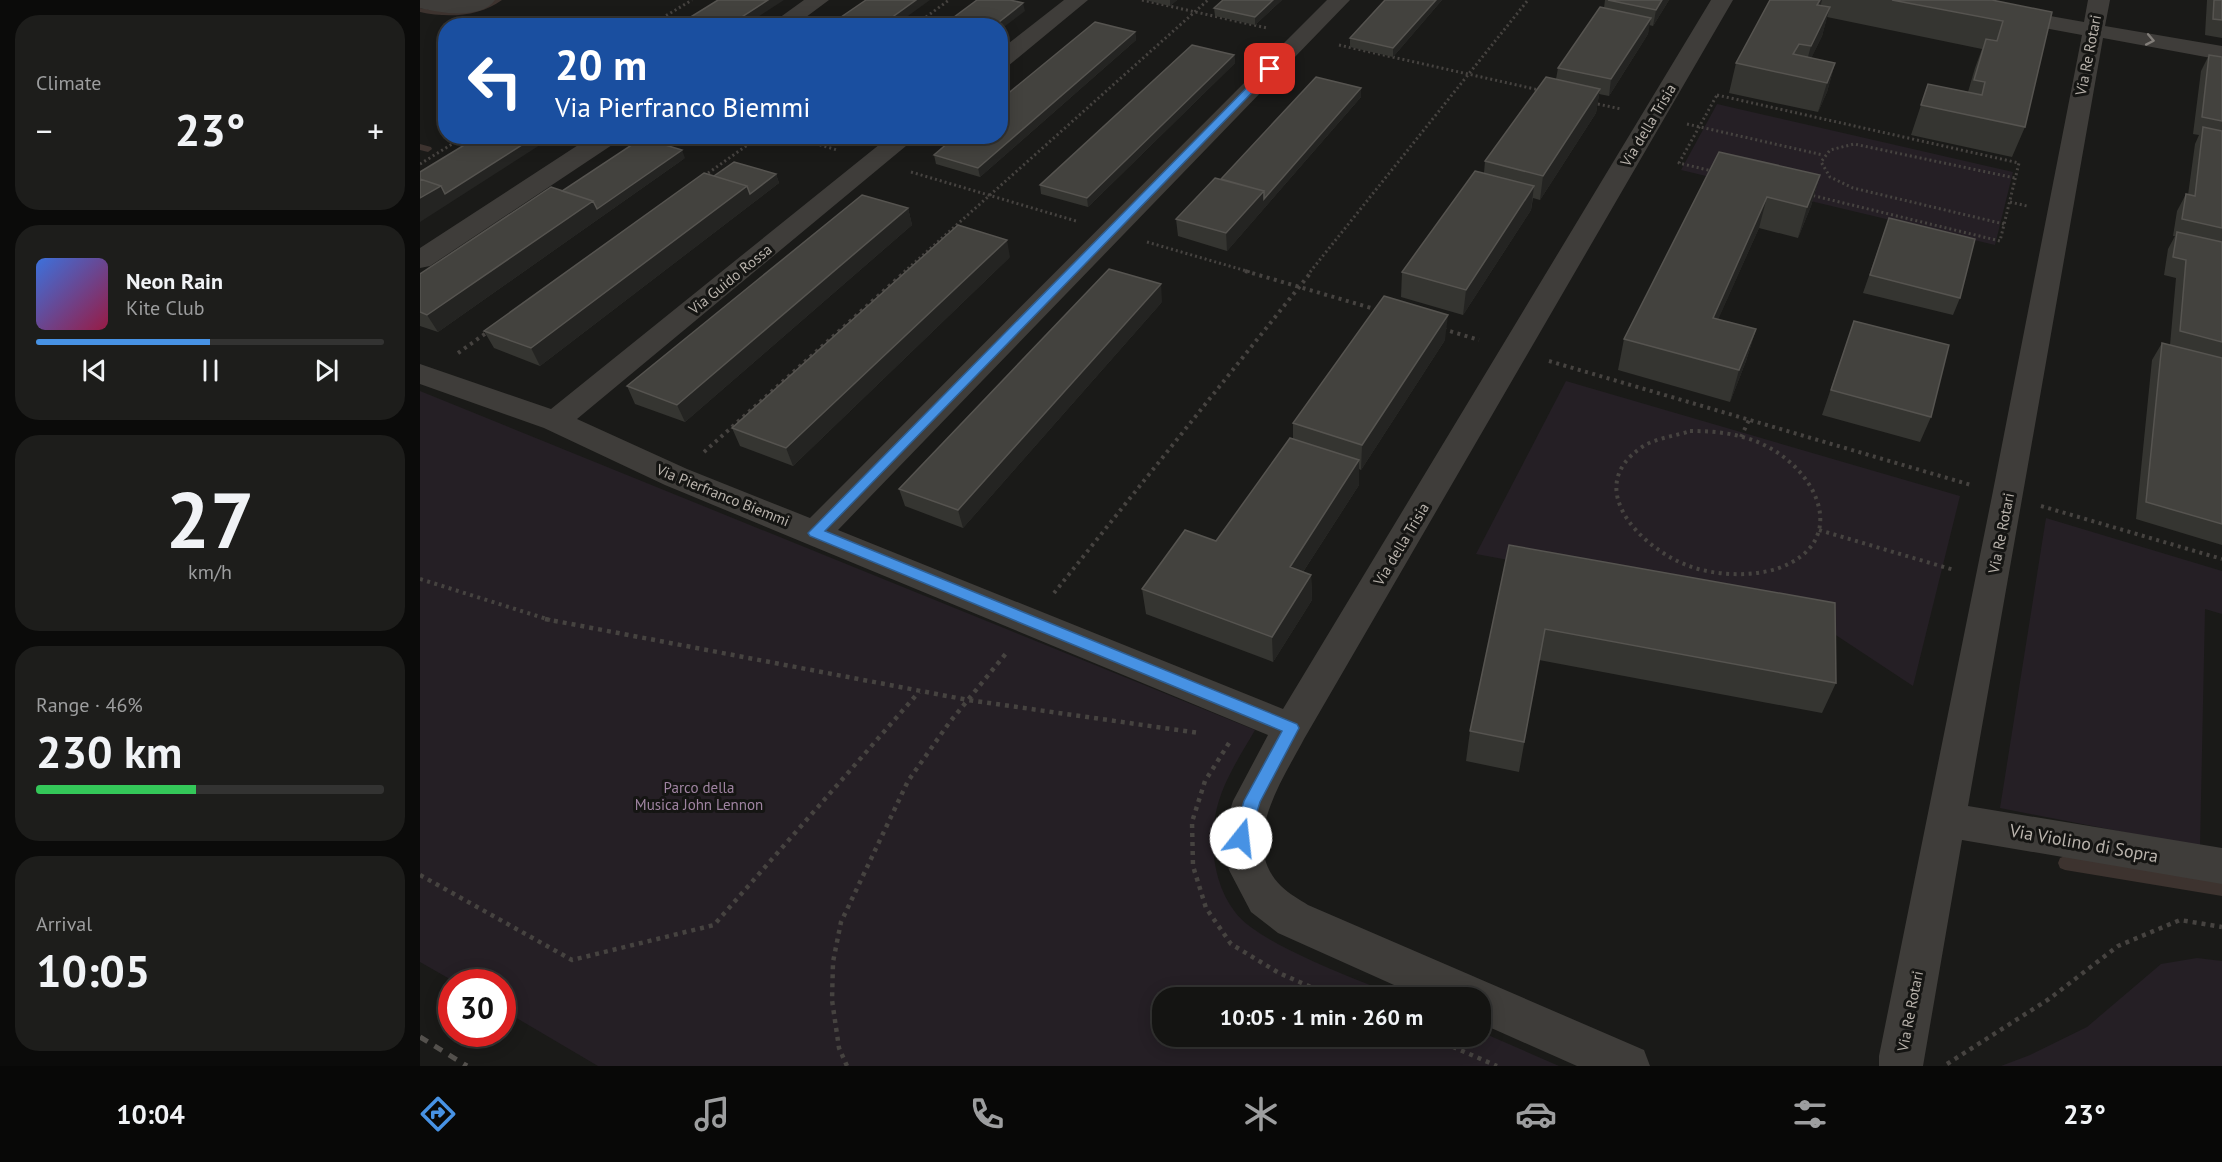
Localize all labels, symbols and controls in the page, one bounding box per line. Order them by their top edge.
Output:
street label: Via Re Rotari [2071,13,2105,98]
one-way arrow [2145,33,2155,46]
text: 20 m [555,37,647,92]
icon: left [456,42,534,120]
pin [1244,43,1295,94]
icon: arrive [1253,52,1286,85]
text: Climate [36,70,102,96]
street label: Via della Trisia [1615,80,1680,171]
text: Via Pierfranco Biemmi [555,90,810,124]
text: 23° [175,100,245,158]
text: − [36,109,53,152]
text: + [367,109,384,152]
street label: Via Guido Rossa [684,240,775,319]
text: Neon Rain [126,267,223,295]
text: Kite Club [126,295,204,321]
icon: previous [78,354,111,387]
icon: pause [194,354,227,387]
icon: next [310,354,343,387]
street label: Via Pierfranco Biemmi [653,459,792,530]
text: 27 [166,469,254,570]
street label: Via Re Rotari [1984,491,2018,576]
street label: Via della Trisia [1368,499,1433,590]
text: km/h [188,559,232,585]
text: Range · 46% [36,692,143,718]
text: 230 km [36,722,182,780]
park label: Parco della Musica John Lennon [635,778,763,814]
position arrow [1209,806,1273,870]
street label: Via Violino di Sopra [2007,818,2160,867]
text: Arrival [36,911,92,937]
text: 10:05 [36,941,150,999]
speed limit sign: 30 [438,969,516,1047]
street label: Via Re Rotari [1893,969,1927,1054]
text: 10:05 · 1 min · 260 m [1220,1003,1423,1031]
icon: directions [417,1093,459,1135]
icon: music [691,1093,733,1135]
icon: phone [966,1093,1008,1135]
icon: climate [1240,1093,1282,1135]
icon: car [1515,1093,1557,1135]
icon: filters [1789,1093,1831,1135]
text: 10:04 [116,1097,185,1131]
text: 23° [2063,1097,2106,1131]

